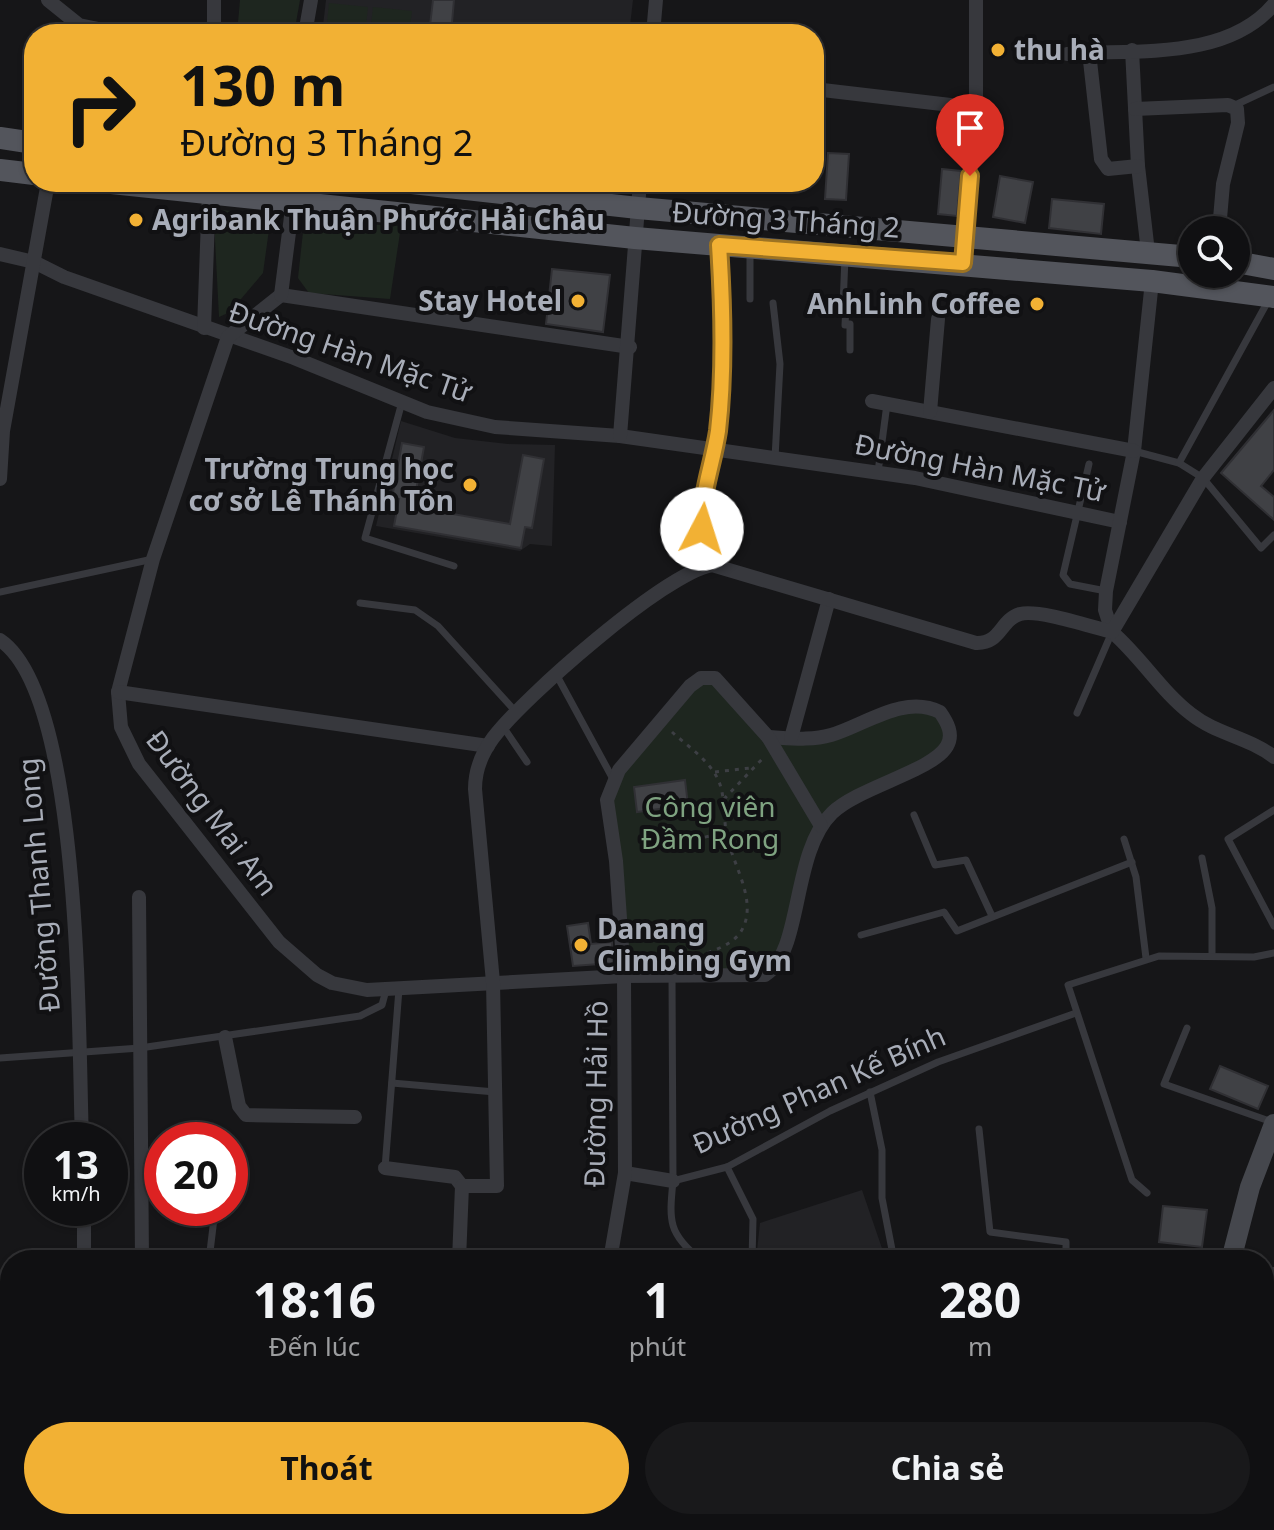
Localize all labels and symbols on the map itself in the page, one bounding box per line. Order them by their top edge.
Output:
place label: thu hà [1014,30,1105,68]
marker: thu hà [989,41,1007,59]
pin [936,94,1004,176]
street label: Đường 3 Tháng 2 [671,192,901,246]
place label: Agribank Thuận Phước Hải Châu [152,200,605,238]
marker: Agribank Thuận Phước Hải Châu [127,211,145,229]
place label: Stay Hotel [418,281,562,319]
place label: AnhLinh Coffee [807,284,1021,322]
street label: Đường Hàn Mặc Tử [224,292,478,411]
marker: Stay Hotel [569,292,587,310]
marker: AnhLinh Coffee [1028,295,1046,313]
street label: Đường Hàn Mặc Tử [852,424,1110,510]
place label: Trường Trung học cơ sở Lê Thánh Tôn [188,449,454,519]
marker: Trường Trung học cơ sở Lê Thánh Tôn [461,476,479,494]
position arrow [660,487,744,571]
street label: Đường Mai Am [138,722,288,903]
street label: Đường Thanh Long [8,756,68,1014]
park label: Công viên Đầm Rong [641,787,779,857]
place label: Danang Climbing Gym [597,909,792,979]
marker: Danang Climbing Gym [572,936,590,954]
street label: Đường Hải Hồ [574,1000,616,1188]
street label: Đường Phan Kế Bính [686,1016,951,1162]
speed limit sign: 20 [144,1122,248,1226]

